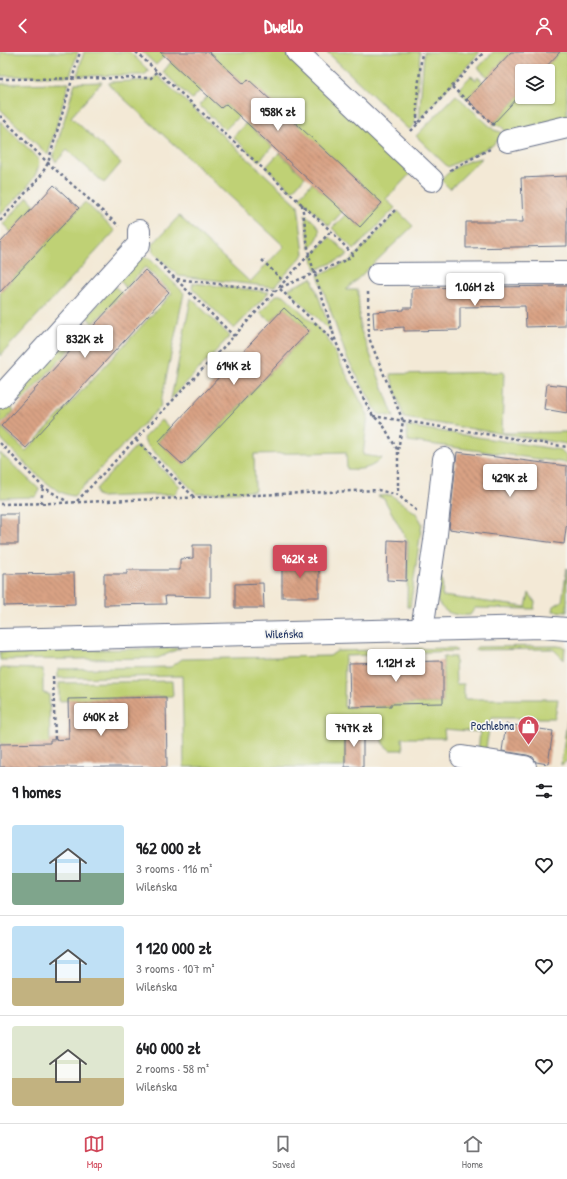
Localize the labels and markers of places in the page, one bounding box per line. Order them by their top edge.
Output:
pin: 958K zł [241,98,315,132]
pin: 1.06M zł [434,273,516,307]
pin: 832K zł [48,325,122,359]
pin: 614K zł [197,352,271,386]
pin: 429K zł [473,464,547,498]
pin: 962K zł [263,545,337,579]
pin: 1.12M zł [355,649,437,683]
pin: 640K zł [64,703,138,737]
shop icon: Pochlebna [516,713,542,746]
pin: 747K zł [317,714,391,748]
place label: Pochlebna [471,717,514,734]

